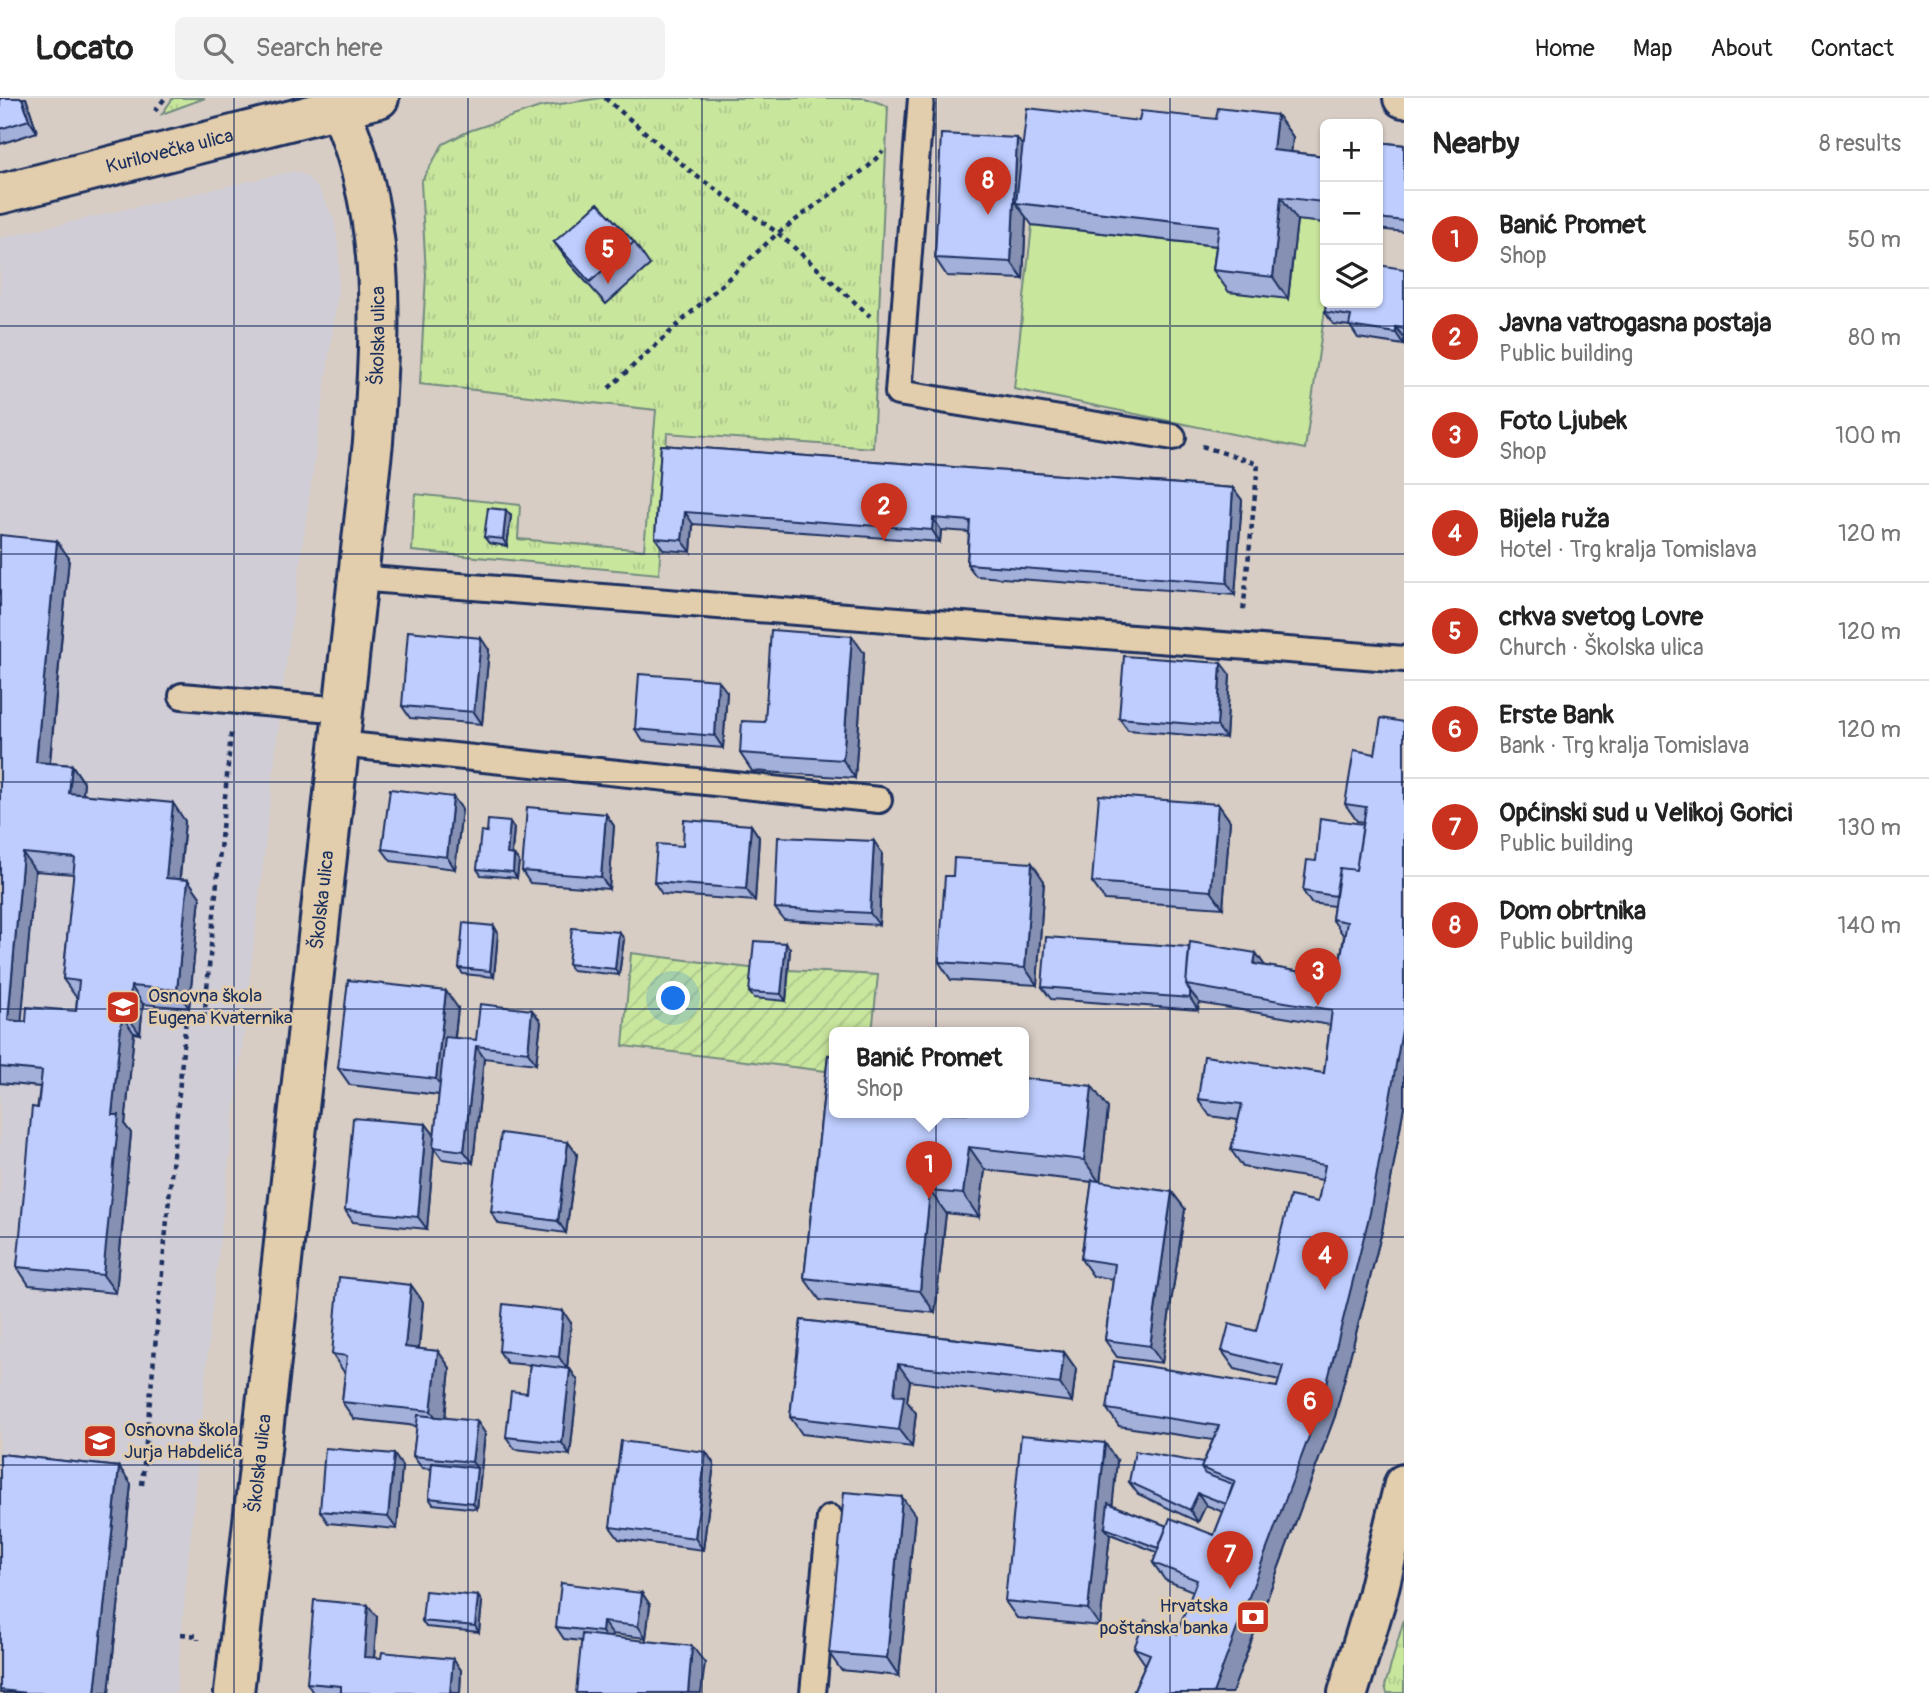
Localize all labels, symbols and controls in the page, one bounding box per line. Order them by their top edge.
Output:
search box [175,17,665,80]
text: Locato [35,28,133,69]
icon: search [199,29,237,67]
text: Search here [255,32,382,64]
text: Home [1534,34,1595,63]
text: Map [1633,34,1673,63]
text: About [1711,34,1773,63]
text: Contact [1811,34,1894,63]
map controls [1320,119,1383,308]
button: + [1320,119,1383,182]
street label: Kurilovečka ulica [103,123,236,179]
text: Nearby [1432,125,1519,162]
text: 8 results [1819,129,1901,158]
pin: 8 [965,157,1011,215]
button: − [1320,182,1383,245]
text: Banić Promet [1499,209,1646,241]
text: 1 [1451,225,1460,254]
text: 50 m [1847,225,1901,254]
pin: 5 [585,226,631,284]
text: Shop [1499,241,1547,270]
button: layers [1320,245,1383,308]
street label: Školska ulica [364,286,391,386]
text: Javna vatrogasna postaja [1499,307,1772,339]
text: 2 [1449,323,1461,352]
text: 80 m [1848,323,1901,352]
text: Public building [1499,339,1633,368]
text: Foto Ljubek [1499,405,1627,437]
text: 3 [1449,421,1461,450]
text: 100 m [1835,421,1901,450]
text: Shop [1499,437,1547,466]
pin: 2 [861,483,907,541]
text: Bijela ruža [1499,503,1610,535]
text: 4 [1448,519,1462,548]
text: 120 m [1838,519,1901,548]
text: Hotel · Trg kralja Tomislava [1499,535,1757,564]
text: crkva svetog Lovre [1499,601,1703,633]
text: 5 [1449,617,1461,646]
text: 120 m [1838,617,1901,646]
text: Church · Školska ulica [1499,633,1704,662]
text: Erste Bank [1499,699,1614,731]
text: 6 [1448,715,1462,744]
text: 120 m [1838,715,1901,744]
text: Bank · Trg kralja Tomislava [1499,731,1749,760]
text: Općinski sud u Velikoj Gorici [1499,797,1792,829]
text: 7 [1449,813,1461,842]
text: 130 m [1838,813,1901,842]
text: Public building [1499,829,1633,858]
street label: Školska ulica [305,849,340,951]
text: Dom obrtnika [1499,895,1646,927]
text: 8 [1449,911,1461,940]
text: 140 m [1838,911,1901,940]
text: Public building [1499,927,1633,956]
pin: 3 [1295,948,1341,1006]
your location [656,981,690,1015]
place label: Osnovna škola Eugena Kvaternika [148,984,293,1030]
school or university icon: Osnovna škola Eugena Kvaternika [104,988,142,1026]
popup [829,1027,1029,1118]
text: Banić Promet [856,1042,1002,1074]
text: Shop [856,1074,903,1103]
pin: 1 [906,1141,952,1199]
pin: 4 [1302,1232,1348,1290]
pin: 6 [1287,1378,1333,1436]
street label: Školska ulica [242,1413,277,1514]
place label: Osnovna škola Jurja Habdelića [124,1418,243,1464]
school or university icon: Osnovna škola Jurja Habdelića [81,1422,119,1460]
pin: 7 [1207,1531,1253,1589]
place label: Hrvatska poštanska banka [1100,1594,1228,1640]
bank icon: Hrvatska poštanska banka [1234,1598,1272,1636]

